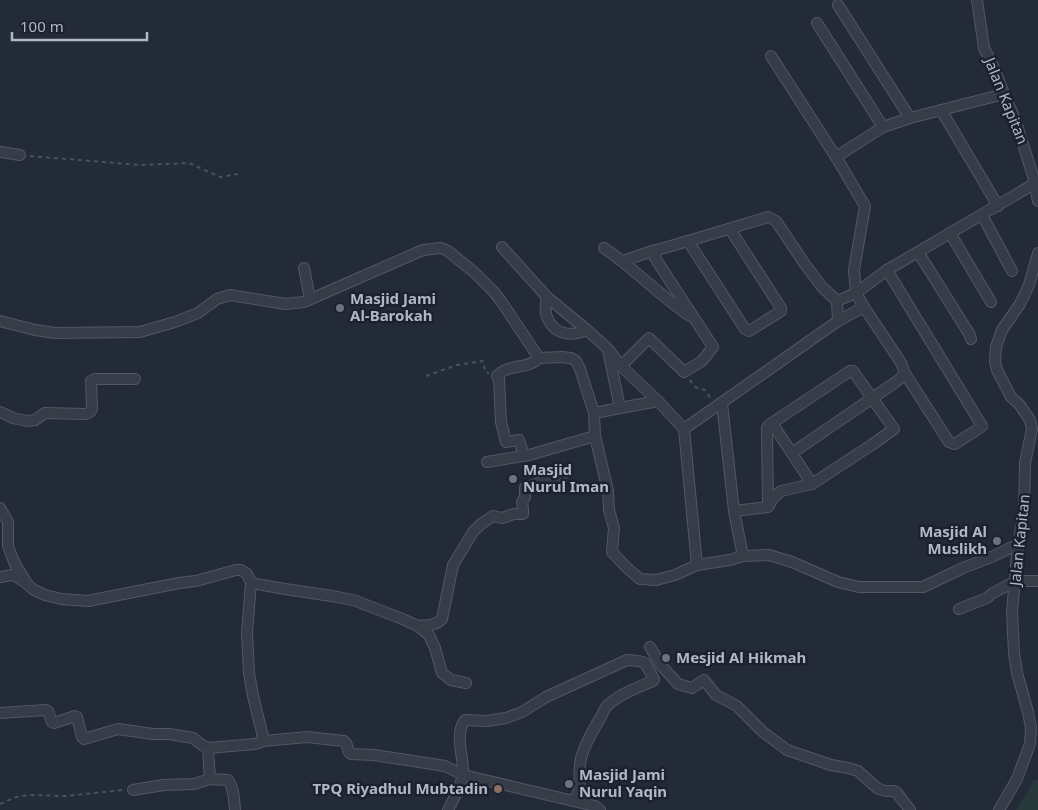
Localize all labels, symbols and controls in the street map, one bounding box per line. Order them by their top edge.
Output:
scale bar [12,10,148,42]
text: 100 m [20,16,64,36]
street label: Jalan Kapitan [980,52,1033,147]
place label: Masjid Jami Al-Barokah [350,288,436,325]
marker: Masjid Jami Al-Barokah [334,302,346,314]
place label: Masjid Nurul Iman [523,459,609,496]
marker: Masjid Nurul Iman [507,473,519,485]
street label: Jalan Kapitan [1004,493,1034,589]
place label: Masjid Al Muslikh [919,521,987,558]
marker: Masjid Al Muslikh [991,535,1003,547]
place label: Mesjid Al Hikmah [676,647,806,667]
marker: Mesjid Al Hikmah [660,652,672,664]
place label: Masjid Jami Nurul Yaqin [579,764,667,801]
place label: TPQ Riyadhul Mubtadin [312,778,488,798]
marker: Masjid Jami Nurul Yaqin [563,778,575,790]
marker: TPQ Riyadhul Mubtadin [492,783,504,795]

